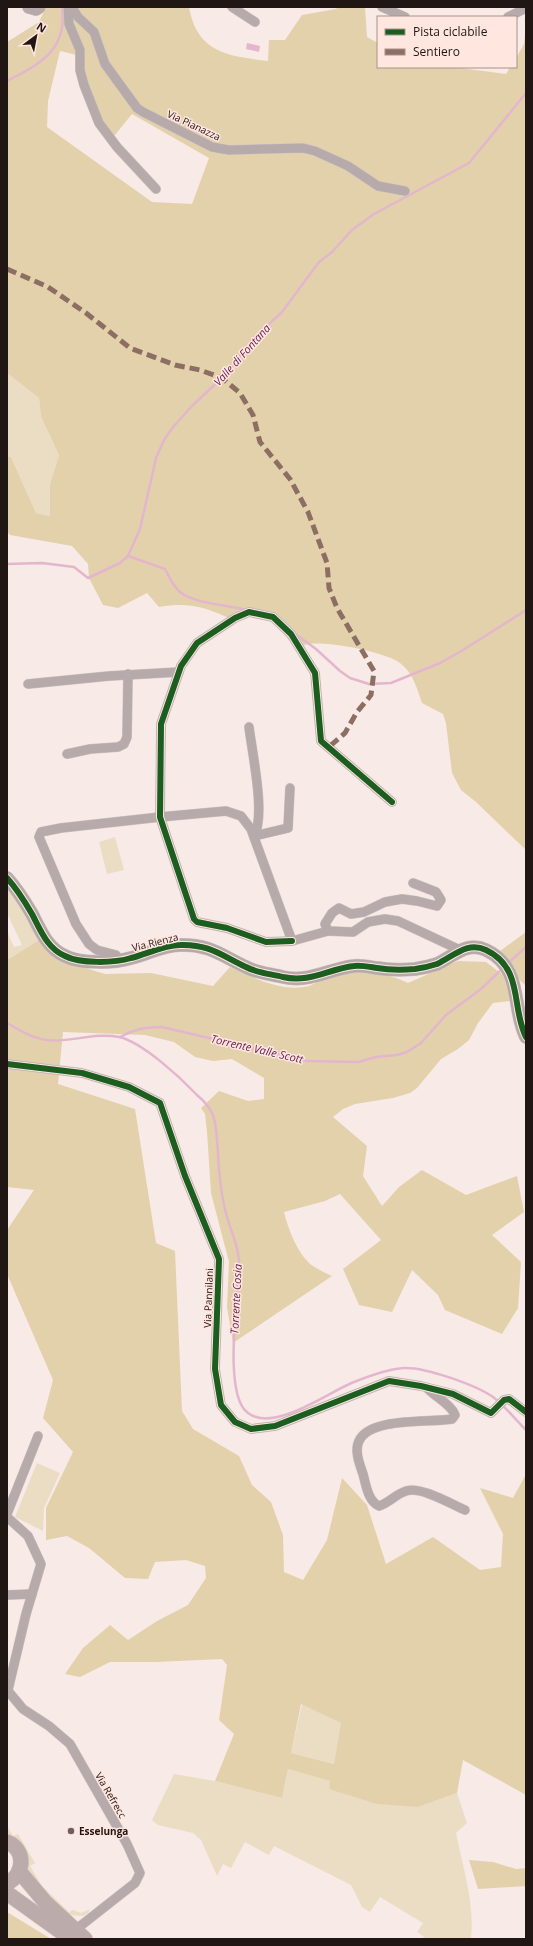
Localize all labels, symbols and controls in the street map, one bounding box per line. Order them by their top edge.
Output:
north arrow [16,16,56,56]
legend [377,16,517,68]
text: N [34,18,49,36]
text: Pista ciclabile [413,23,488,40]
text: Sentiero [413,43,460,60]
street label: Via Pianazza [165,107,223,143]
water label: Valle di Fontana [210,321,273,389]
street label: Via Rienza [130,929,180,955]
water label: Torrente Valle Scott [209,1031,305,1067]
water label: Torrente Cosia [226,1263,245,1335]
street label: Via Pannilani [200,1268,216,1328]
street label: Via Refrecc [92,1769,130,1821]
place label: Esselunga [79,1824,128,1838]
marker: Esselunga [66,1826,76,1836]

